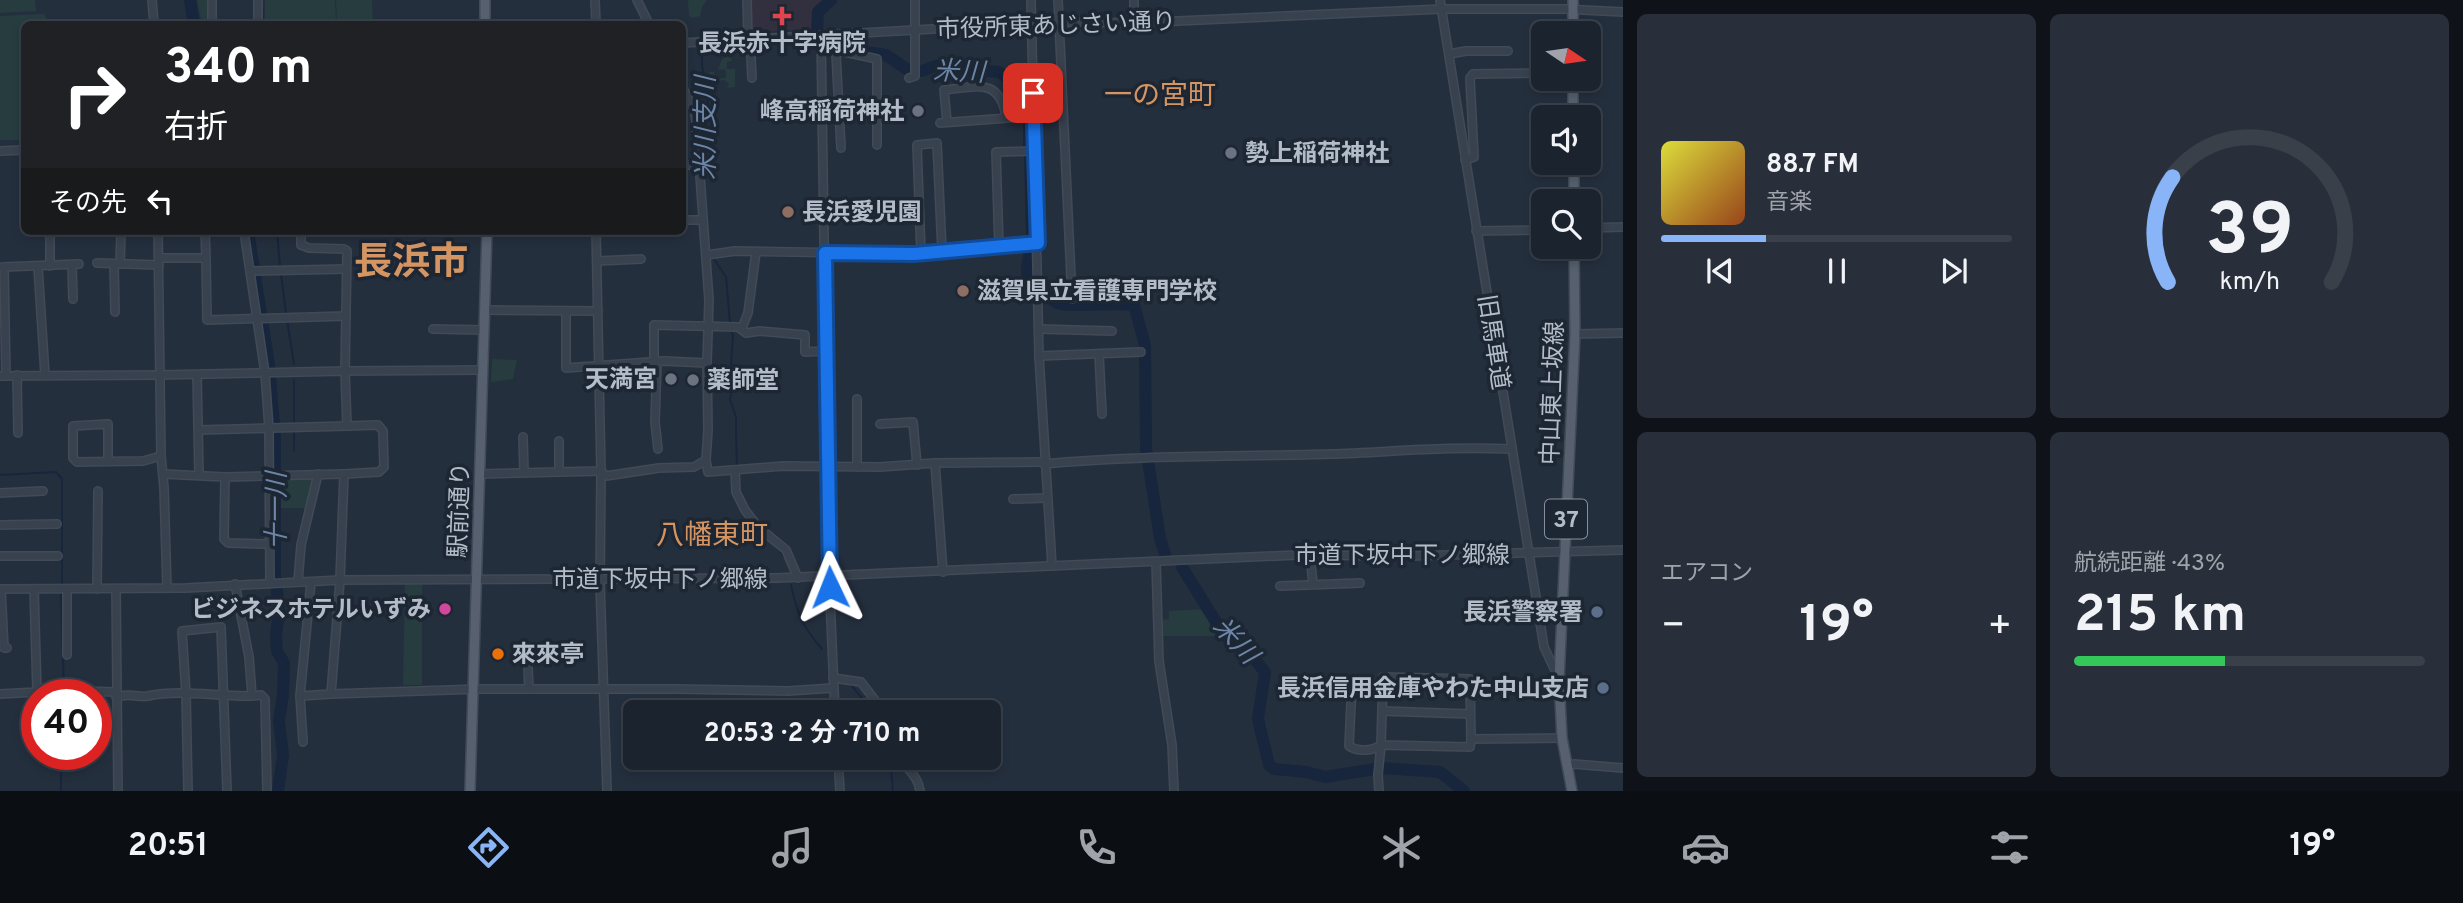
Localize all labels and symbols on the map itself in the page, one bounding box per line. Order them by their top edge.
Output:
marker: 長浜赤十字病院 [772,6,792,26]
street label: 市役所東あじさい通り [936,8,1177,46]
north arrow [1531,21,1601,91]
place label: 長浜赤十字病院 [698,30,866,60]
water label: 米川 [932,56,988,91]
pin [1003,63,1063,123]
water label: 米川支川 [691,73,724,180]
district label: 一の宮町 [1104,79,1216,115]
place label: 峰高稲荷神社 [760,98,904,128]
marker: 峰高稲荷神社 [910,103,926,119]
place label: 勢上稲荷神社 [1245,140,1389,170]
marker: 勢上稲荷神社 [1223,145,1239,161]
place label: 長浜愛児園 [802,199,922,229]
marker: 長浜愛児園 [780,204,796,220]
district label: 長浜市 [354,240,468,289]
place label: 滋賀県立看護専門学校 [977,278,1217,308]
marker: 滋賀県立看護専門学校 [955,283,971,299]
street label: 旧馬車道 [1470,293,1514,392]
street label: 中山東上坂線 [1536,321,1572,466]
place label: 天満宮 [585,366,657,396]
place label: 薬師堂 [707,367,779,397]
marker: 天満宮 [663,371,679,387]
marker: 薬師堂 [685,372,701,388]
street label: 駅前通り [444,462,478,559]
water label: 十一川 [262,469,295,550]
road number: 37 [1545,499,1587,538]
district label: 八幡東町 [656,519,768,555]
street label: 市道下坂中下ノ郷線 [1294,542,1510,572]
position arrow [793,550,867,624]
street label: 市道下坂中下ノ郷線 [552,566,768,596]
place label: ビジネスホテルいずみ [191,596,431,626]
place label: 長浜警察署 [1463,599,1583,629]
marker: ビジネスホテルいずみ [437,601,453,617]
marker: 長浜警察署 [1589,604,1605,620]
water label: 米川 [1204,611,1266,674]
place label: 來來亭 [512,641,584,671]
marker: 來來亭 [490,646,506,662]
place label: 長浜信用金庫やわた中山支店 [1277,675,1589,705]
speed limit sign: 40 [21,679,112,770]
marker: 長浜信用金庫やわた中山支店 [1595,680,1611,696]

